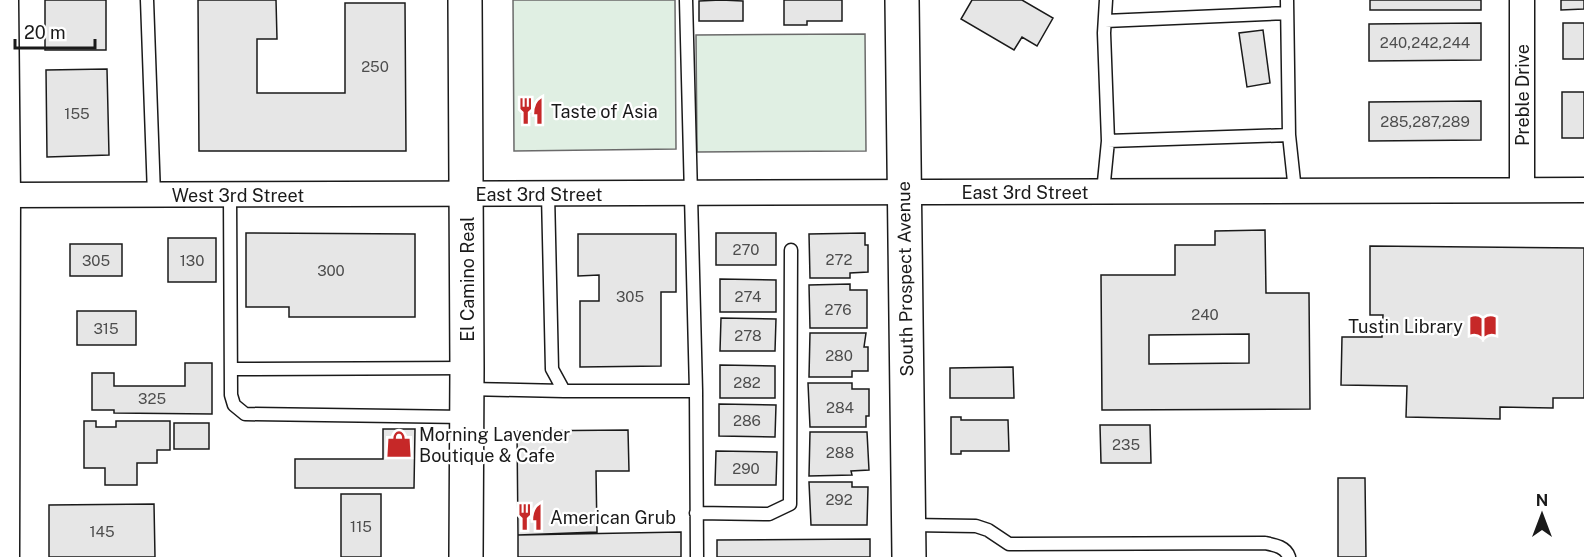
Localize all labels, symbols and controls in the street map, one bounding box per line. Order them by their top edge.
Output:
scale bar [15,12,94,50]
text: 20 m [24,22,66,43]
house number: 240,242,244 [1380,34,1470,51]
street label: Preble Drive [1512,44,1533,146]
house number: 250 [361,58,389,75]
restaurant icon: Taste of Asia [516,96,546,126]
place label: Taste of Asia [551,101,658,122]
house number: 155 [64,105,90,122]
house number: 285,287,289 [1380,113,1470,130]
street label: South Prospect Avenue [893,181,917,377]
street label: East 3rd Street [961,182,1089,203]
street label: East 3rd Street [475,184,603,205]
street label: West 3rd Street [172,185,304,206]
street label: El Camino Real [457,216,478,342]
house number: 270 [733,241,759,258]
house number: 272 [826,251,853,268]
house number: 305 [82,252,110,269]
house number: 130 [180,252,204,269]
house number: 300 [317,262,345,279]
house number: 305 [616,288,644,305]
house number: 274 [735,288,761,305]
house number: 276 [825,301,852,318]
house number: 240 [1191,306,1219,323]
library icon: Tustin Library [1468,311,1498,341]
place label: Tustin Library [1348,316,1463,337]
house number: 315 [93,320,119,337]
house number: 278 [734,327,762,344]
house number: 280 [825,347,853,364]
house number: 282 [733,374,761,391]
house number: 325 [138,390,166,407]
house number: 284 [826,399,854,416]
house number: 286 [733,412,761,429]
place label: Morning Lavender Boutique & Cafe [419,424,570,466]
shop icon: Morning Lavender Boutique & Cafe [384,429,414,459]
house number: 235 [1112,436,1140,453]
house number: 288 [826,444,854,461]
house number: 290 [732,460,760,477]
north arrow [1512,485,1572,545]
house number: 292 [825,491,853,508]
text: N [1536,491,1548,510]
restaurant icon: American Grub [515,502,545,532]
place label: American Grub [550,507,676,528]
house number: 115 [350,518,372,535]
house number: 145 [89,523,115,540]

